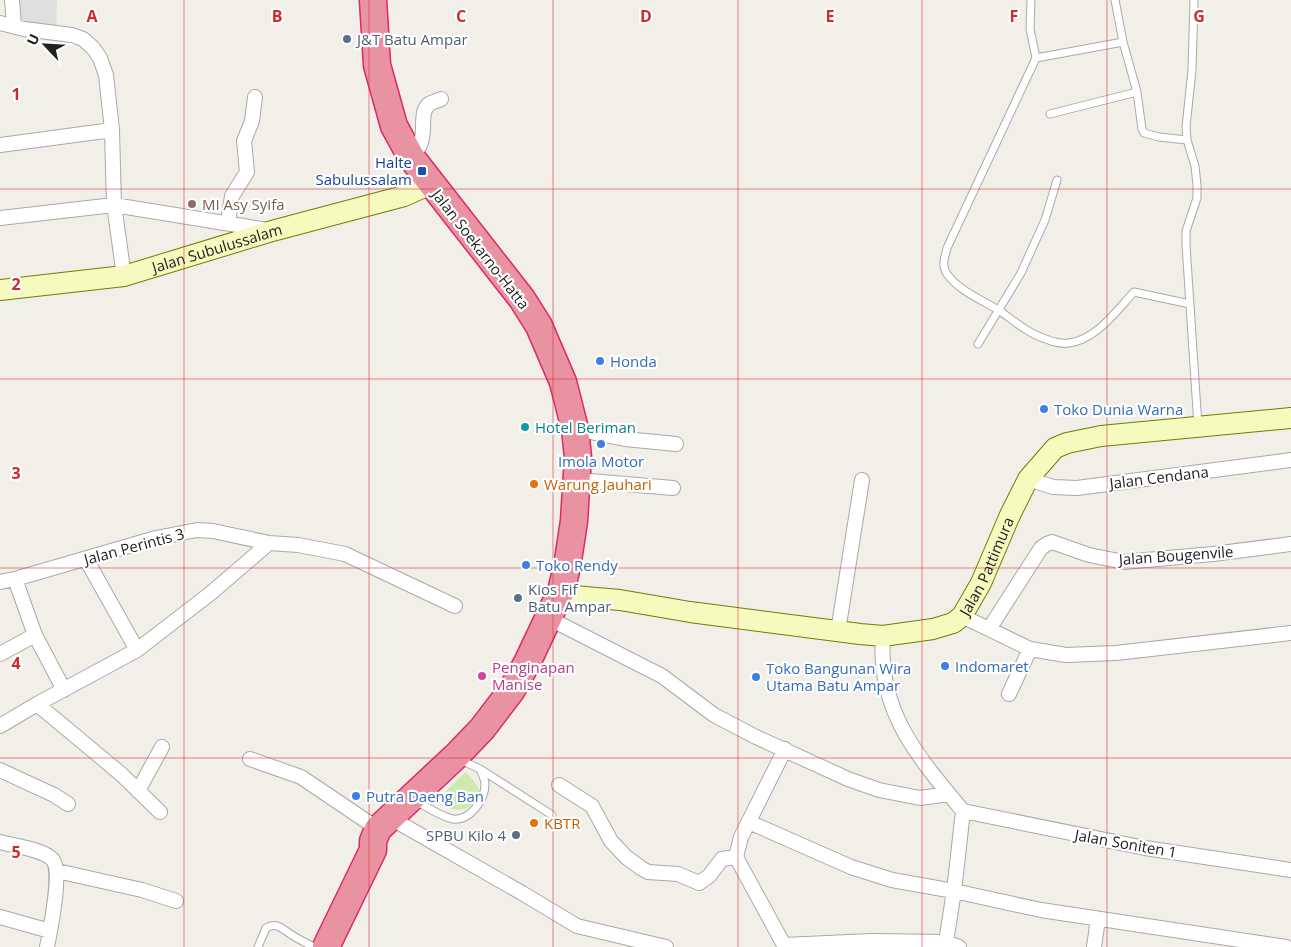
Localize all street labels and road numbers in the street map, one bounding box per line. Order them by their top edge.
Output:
street label: Jalan Soekarno-Hatta [427,183,534,313]
street label: Jalan Subulussalam [148,219,284,278]
street label: Jalan Cendana [1106,461,1210,493]
street label: Jalan Pattimura [953,514,1018,621]
street label: Jalan Perintis 3 [80,523,186,569]
street label: Jalan Bougenvile [1116,541,1234,569]
street label: Jalan Soniten 1 [1071,824,1179,862]

